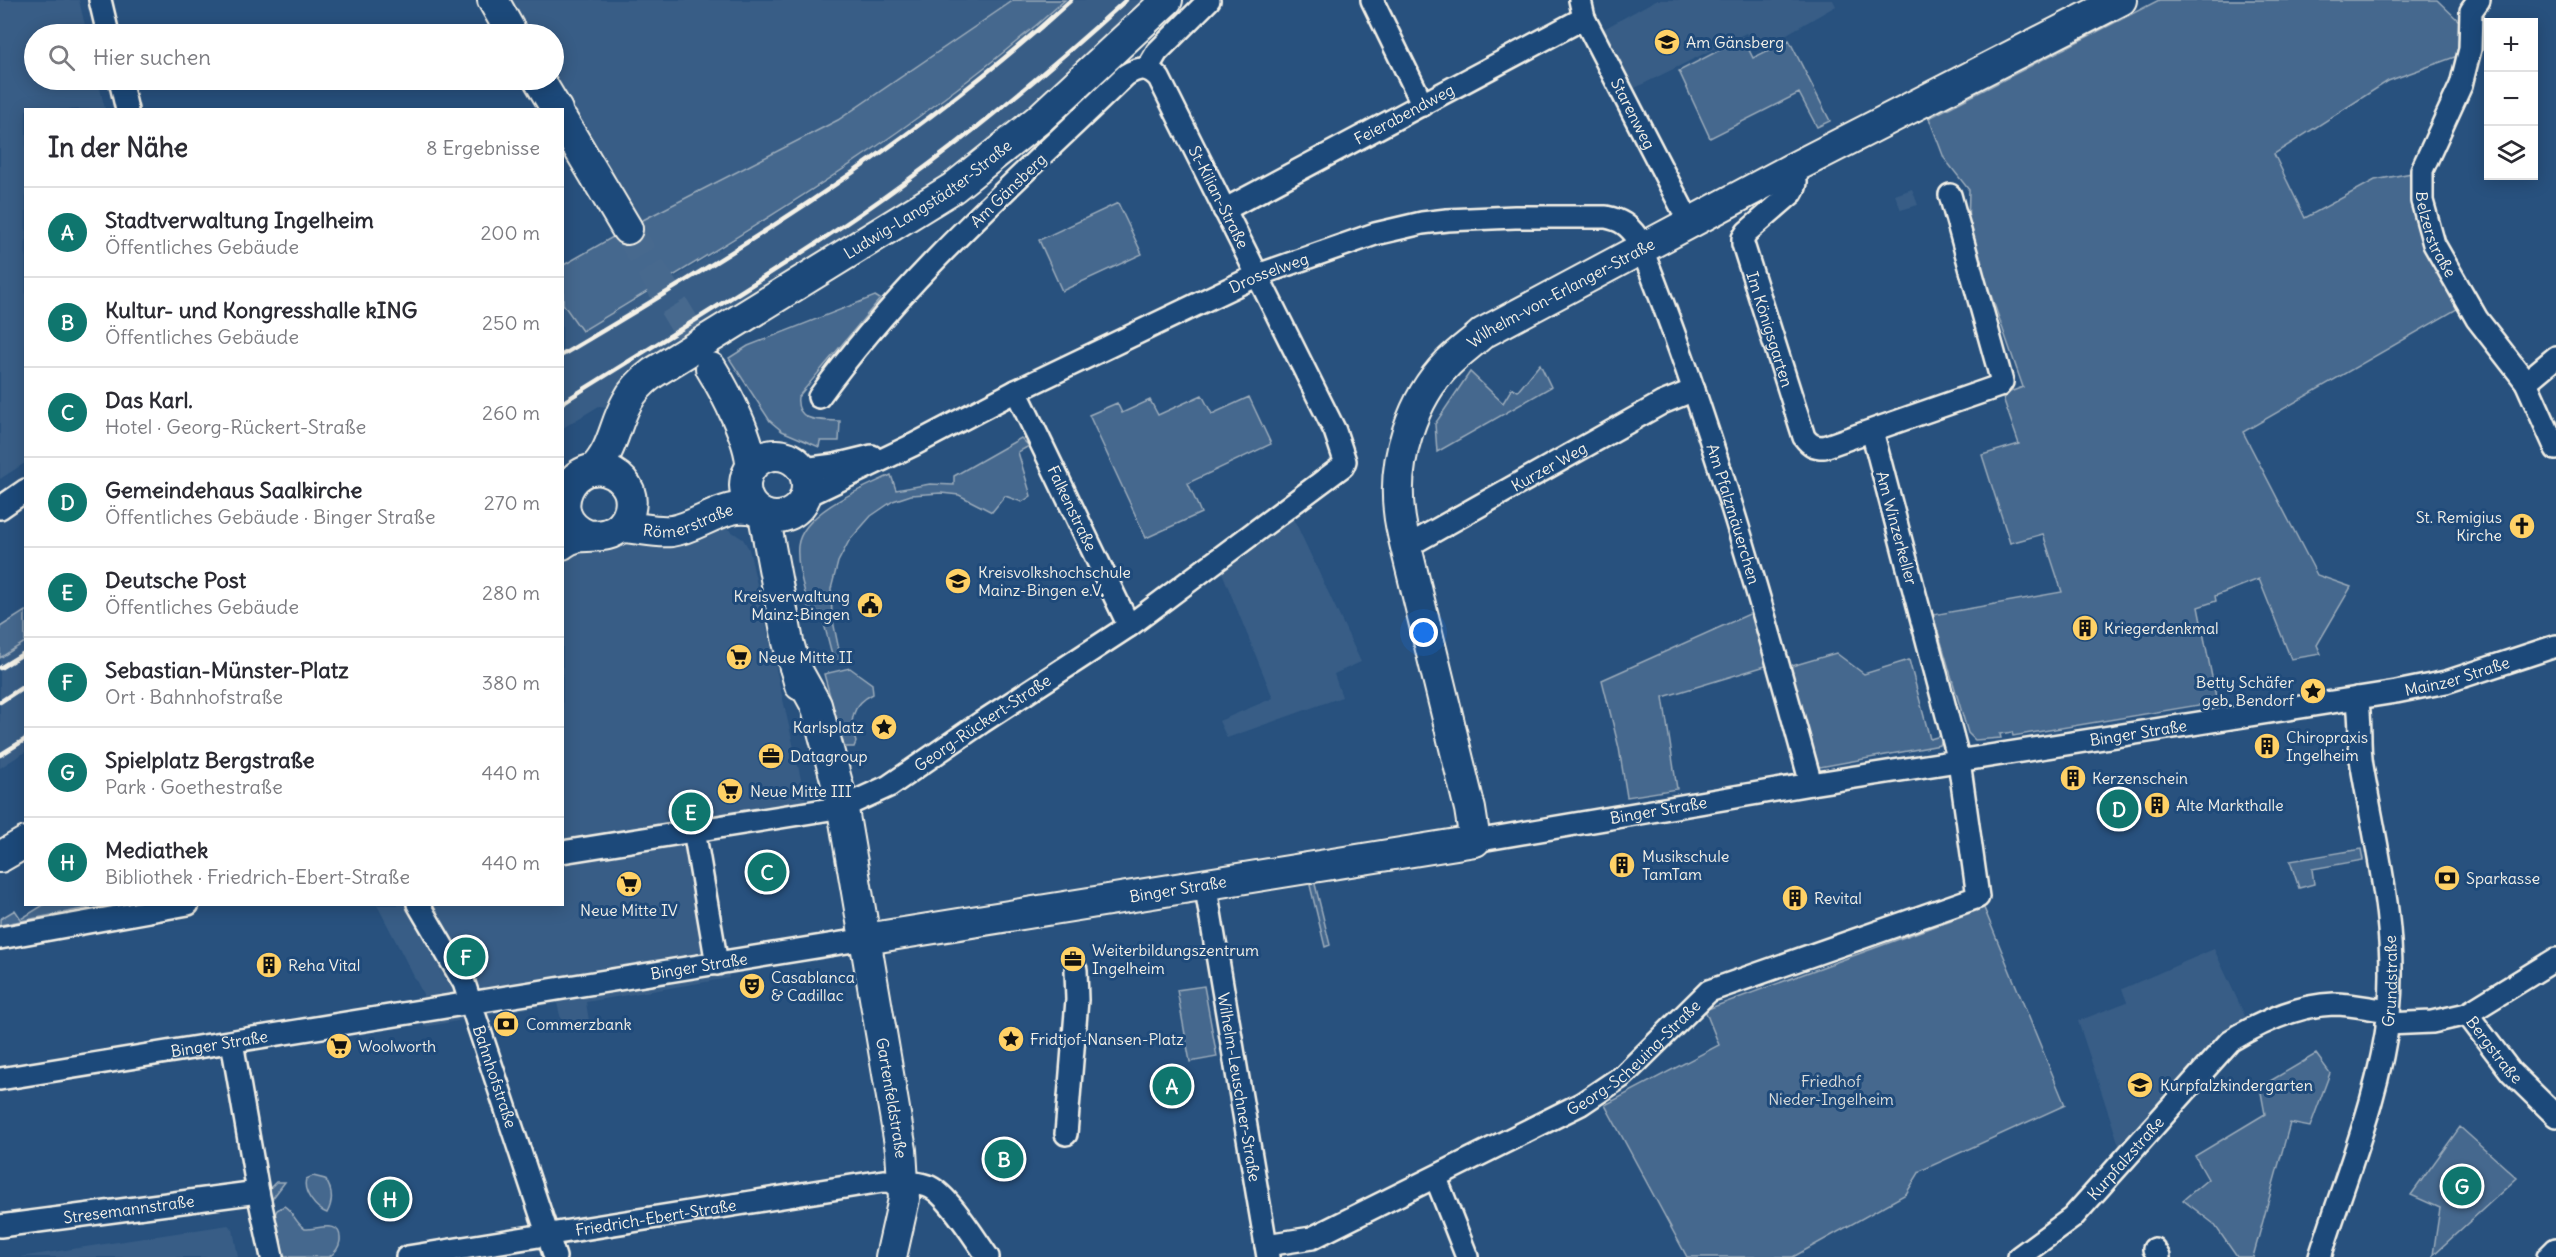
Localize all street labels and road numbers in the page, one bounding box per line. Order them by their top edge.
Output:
street label: Starenweg [1607,75,1660,152]
street label: Feierabendweg [1350,79,1458,149]
street label: Ludwig-Langstädter-Straße [840,135,1015,263]
street label: St-Kilian-Straße [1185,142,1253,252]
street label: Am Gänsberg [966,149,1050,231]
street label: Belzerstraße [2412,191,2461,281]
street label: Wilhelm-von-Erlanger-Straße [1463,233,1658,352]
street label: Drosselweg [1226,248,1311,297]
street label: Im Königsgarten [1742,269,1798,389]
street label: Kurzer Weg [1508,437,1590,496]
street label: Am Pfalzmäuerchen [1702,441,1765,586]
street label: Falkenstraße [1043,462,1101,554]
street label: Am Winzerkeller [1872,469,1922,588]
street label: Römerstraße [642,499,735,542]
street label: Mainzer Straße [2403,652,2512,700]
street label: Georg-Rückert-Straße [910,670,1055,776]
street label: Binger Straße [2088,715,2188,750]
street label: Binger Straße [1608,792,1708,828]
street label: Binger Straße [1128,871,1228,906]
street label: Grundstraße [2377,935,2401,1028]
street label: Binger Straße [649,948,749,984]
street label: Wilhelm-Leuschner-Straße [1214,991,1265,1183]
street label: Georg-Scheuing-Straße [1563,995,1704,1120]
street label: Bergstraße [2462,1012,2527,1088]
street label: Bahnhofstraße [469,1023,521,1130]
street label: Binger Straße [169,1026,269,1061]
street label: Gartenfeldstraße [872,1036,911,1159]
street label: Kurpfalzstraße [2083,1112,2168,1204]
street label: Stresemannstraße [62,1190,196,1228]
street label: Friedrich-Ebert-Straße [574,1195,738,1240]

